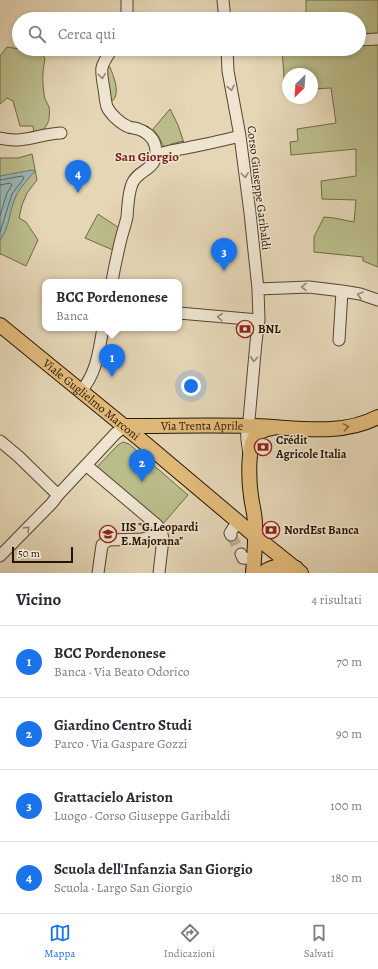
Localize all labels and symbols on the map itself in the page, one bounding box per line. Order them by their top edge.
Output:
north arrow [282,68,318,104]
one-way arrow [97,73,106,79]
one-way arrow [226,85,235,91]
street label: Corso Giuseppe Garibaldi [243,125,275,251]
district label: San Giorgio [115,148,179,165]
pin: 4 [65,160,91,193]
one-way arrow [240,172,249,178]
pin: 3 [211,238,237,271]
one-way arrow [301,283,307,291]
one-way arrow [357,291,364,300]
one-way arrow [217,312,223,321]
bank icon: BNL [235,319,255,339]
place label: BNL [258,321,281,337]
pin: 1 [99,344,125,377]
street label: Viale Guglielmo Marconi [39,355,143,444]
one-way arrow [250,356,259,362]
your location [181,376,201,396]
street label: Via Trenta Aprile [160,418,243,434]
one-way arrow [343,424,349,432]
place label: Crédit Agricole Italia [275,432,347,462]
bank icon: Crédit Agricole Italia [253,437,273,457]
pin: 2 [129,449,155,482]
place label: IIS "G.Leopardi E.Majorana" [121,519,199,549]
bank icon: NordEst Banca [261,520,281,540]
place label: NordEst Banca [284,522,359,538]
school or university icon: IIS "G.Leopardi E.Majorana" [98,524,118,544]
one-way arrow [22,526,29,533]
scale bar [12,545,73,564]

